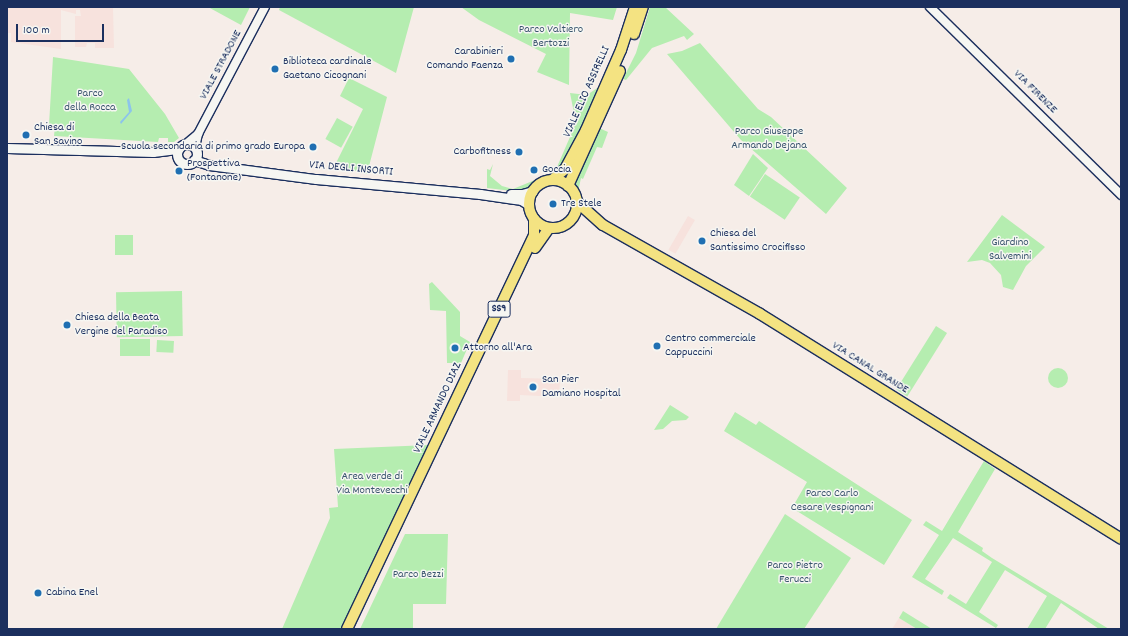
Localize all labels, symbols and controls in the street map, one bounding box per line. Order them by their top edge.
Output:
scale bar [18,16,106,42]
text: 100 m [23,22,50,39]
park label: Parco Valtiero Bertozzi [519,23,583,51]
street label: VIALE STRADONE [197,28,245,102]
street label: VIALE ELIO ASSIRELLI [560,44,614,140]
place label: Carabinieri Comando Faenza [427,45,503,73]
marker: Carabinieri Comando Faenza [506,54,516,64]
place label: Biblioteca cardinale Gaetano Cicognani [283,55,371,83]
marker: Biblioteca cardinale Gaetano Cicognani [270,64,280,74]
street label: VIA FIRENZE [1010,67,1060,117]
park label: Parco della Rocca [64,87,116,115]
place label: Chiesa di San Savino [34,121,82,149]
park label: Parco Giuseppe Armando Dejana [731,125,807,153]
marker: Chiesa di San Savino [21,130,31,140]
place label: Scuola secondaria di primo grado Europa [121,140,305,154]
marker: Scuola secondaria di primo grado Europa [308,142,318,152]
place label: Carbofitness [454,145,511,159]
marker: Carbofitness [514,147,524,157]
place label: Prospettiva (Fontanone) [187,157,241,185]
street label: VIA DEGLI INSORTI [309,158,393,180]
place label: Goccia [542,163,571,177]
marker: Goccia [529,165,539,175]
marker: Prospettiva (Fontanone) [174,166,184,176]
place label: Tre Stele [561,197,601,211]
marker: Tre Stele [548,199,558,209]
place label: Chiesa del Santissimo Crocifisso [710,227,805,255]
marker: Chiesa del Santissimo Crocifisso [697,236,707,246]
park label: Giardino Salvemini [989,236,1031,264]
road number: SS9 [487,300,511,318]
place label: Chiesa della Beata Vergine del Paradiso [75,311,167,339]
marker: Chiesa della Beata Vergine del Paradiso [62,320,72,330]
place label: Centro commerciale Cappuccini [665,332,756,360]
street label: VIA CANAL GRANDE [829,339,911,397]
place label: Attorno all'Ara [463,341,532,355]
marker: Centro commerciale Cappuccini [652,341,662,351]
marker: Attorno all'Ara [450,343,460,353]
street label: VIALE ARMANDO DIAZ [411,360,465,456]
place label: San Pier Damiano Hospital [542,373,621,401]
marker: San Pier Damiano Hospital [527,381,539,393]
park label: Area verde di Via Montevecchi [336,470,408,498]
park label: Parco Carlo Cesare Vespignani [791,487,873,515]
park label: Parco Pietro Ferucci [767,559,823,587]
park label: Parco Bezzi [393,568,443,582]
place label: Cabina Enel [46,586,98,600]
marker: Cabina Enel [33,588,43,598]

